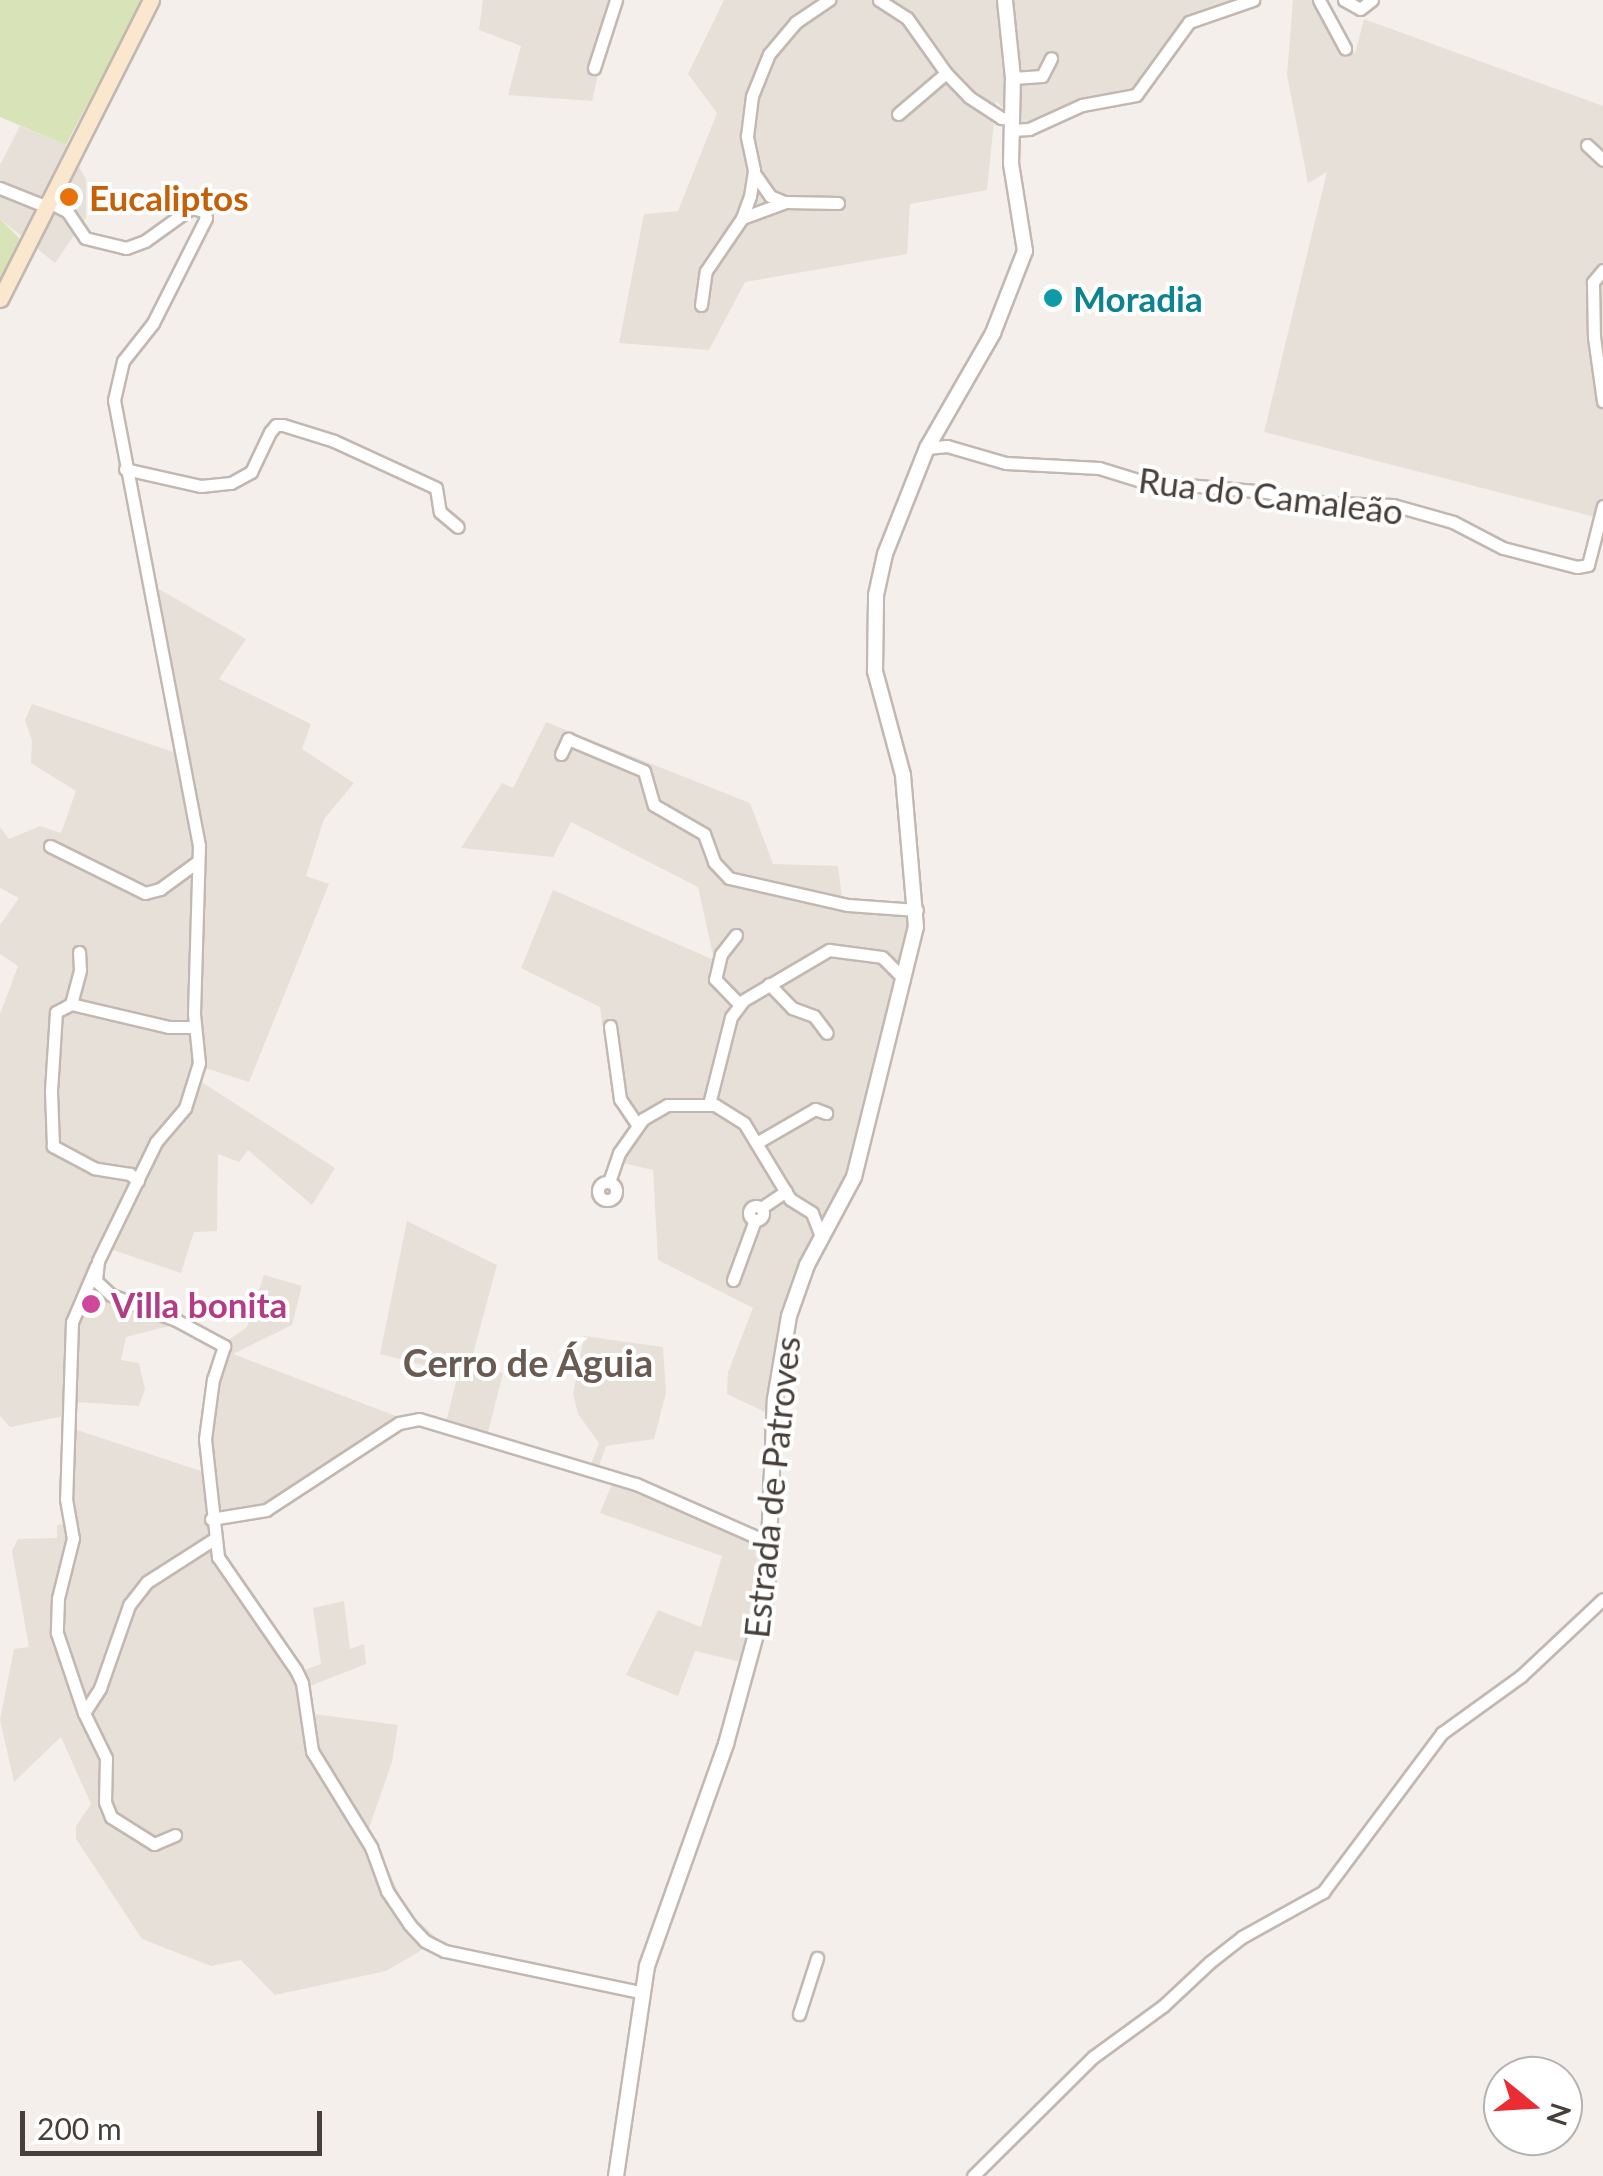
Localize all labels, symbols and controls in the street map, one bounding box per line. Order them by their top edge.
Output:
place label: Eucaliptos [89,176,249,218]
marker: Eucaliptos [58,186,80,208]
place label: Moradia [1073,277,1203,319]
marker: Moradia [1042,287,1064,309]
street label: Rua do Camaleão [1136,458,1406,532]
place label: Villa bonita [111,1283,287,1325]
marker: Villa bonita [80,1293,102,1315]
street label: Estrada de Patroves [734,1334,808,1640]
district label: Cerro de Águia [402,1340,654,1386]
north arrow [1483,2056,1583,2156]
scale bar [25,2091,328,2153]
text: N [1540,2099,1579,2130]
text: 200 m [37,2110,122,2146]

